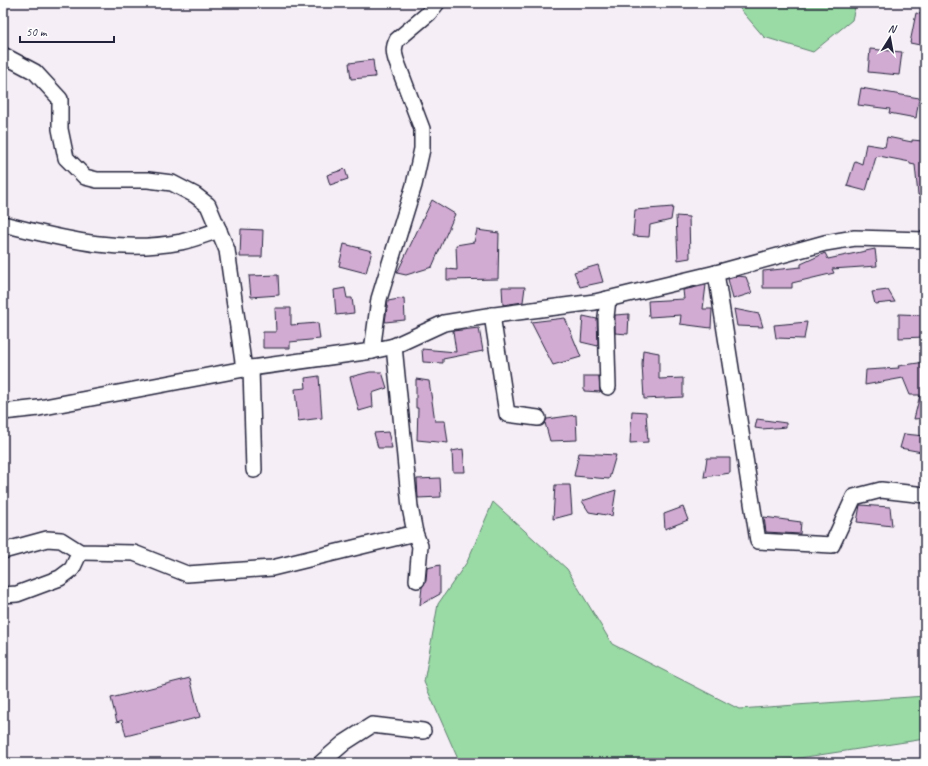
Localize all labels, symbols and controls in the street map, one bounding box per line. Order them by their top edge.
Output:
scale bar [20,18,114,44]
north arrow [870,18,910,58]
text: N [887,21,899,36]
text: 50 m [26,24,48,40]

